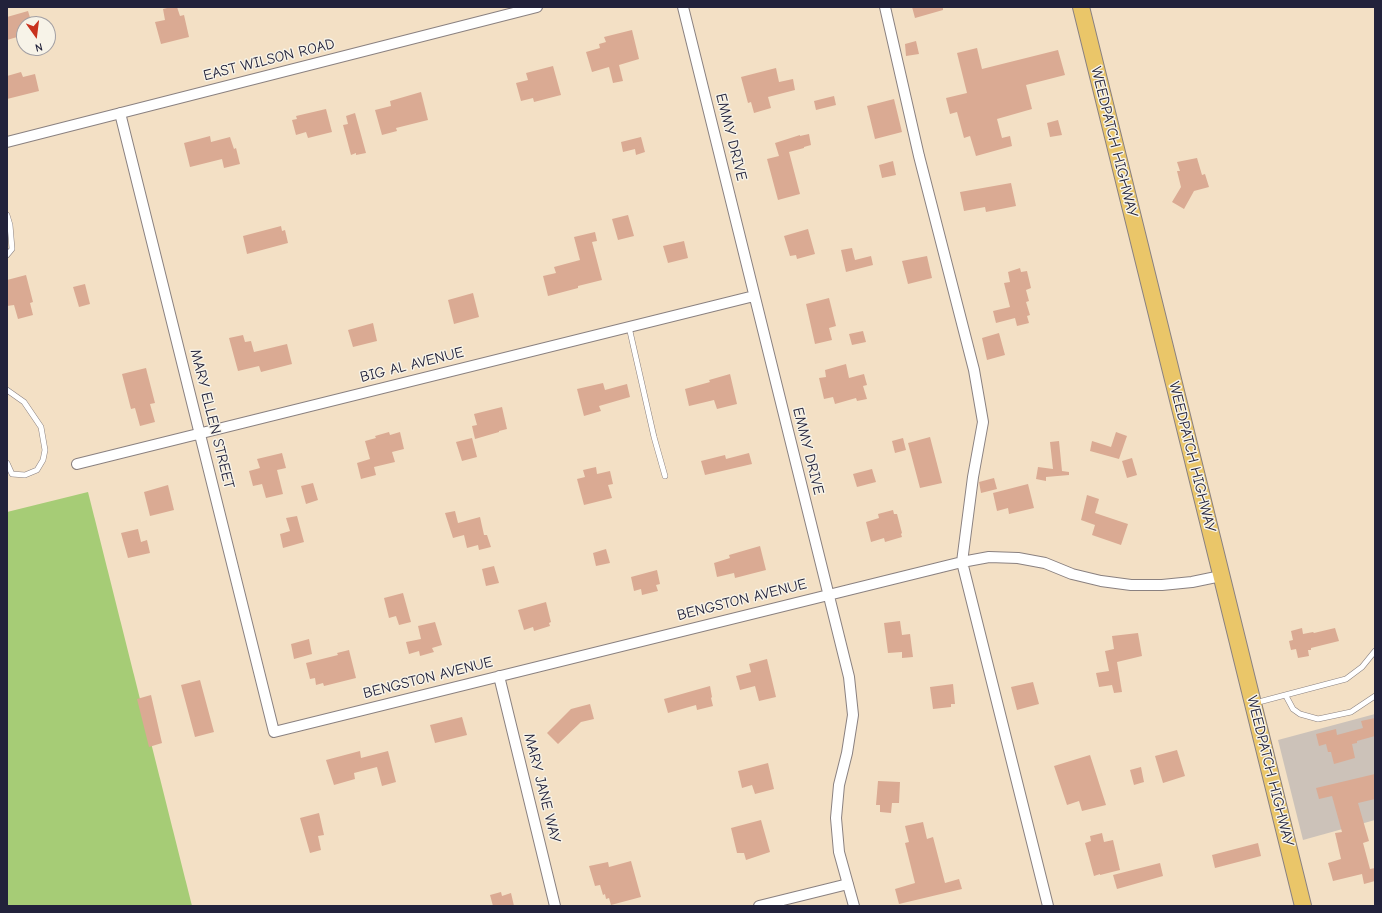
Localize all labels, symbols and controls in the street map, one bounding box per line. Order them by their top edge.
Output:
north arrow [16,16,56,56]
street label: EAST WILSON ROAD [201,35,337,85]
text: N [34,40,44,54]
street label: WEEDPATCH HIGHWAY [1087,65,1141,219]
street label: EMMY DRIVE [711,91,751,183]
street label: BIG AL AVENUE [358,343,466,387]
street label: MARY ELLEN STREET [186,347,238,491]
street label: WEEDPATCH HIGHWAY [1165,380,1219,534]
street label: EMMY DRIVE [788,405,828,497]
street label: BENGSTON AVENUE [675,575,809,625]
street label: BENGSTON AVENUE [361,653,495,703]
street label: WEEDPATCH HIGHWAY [1243,694,1297,848]
street label: MARY JANE WAY [520,731,564,845]

